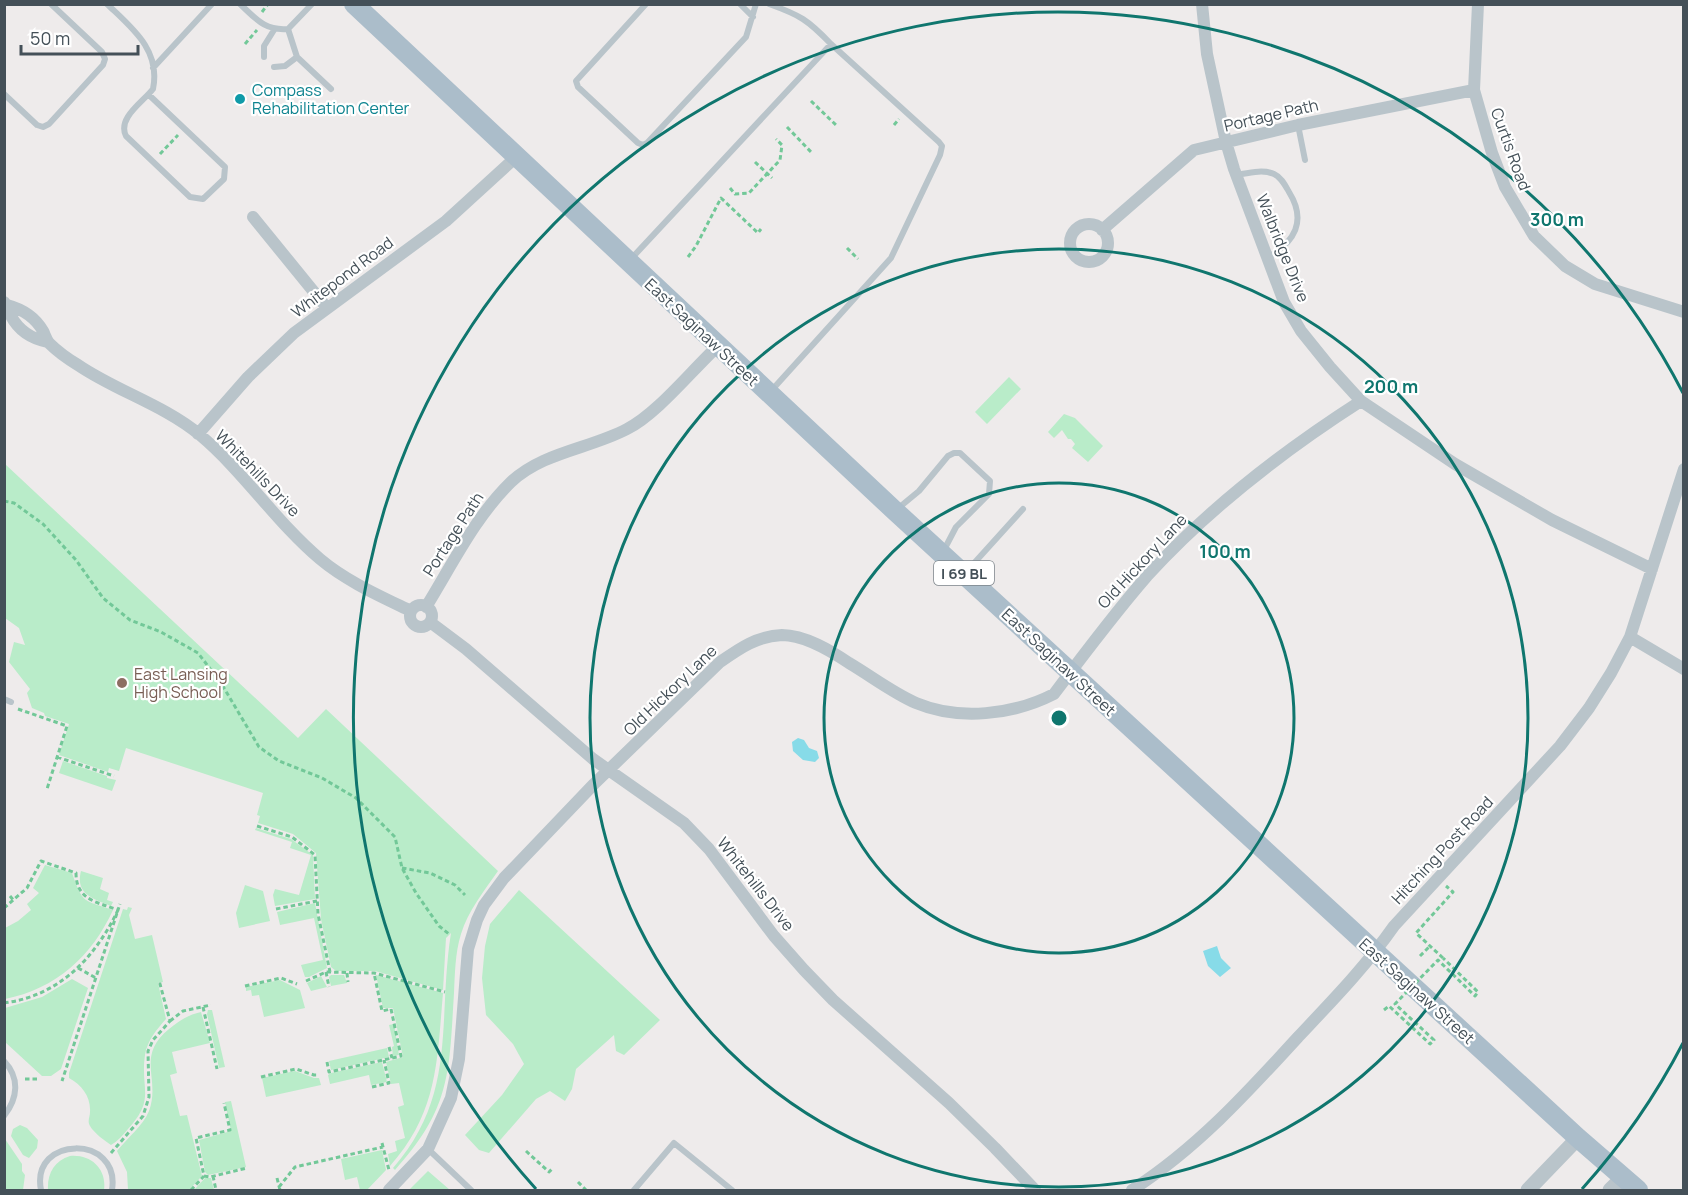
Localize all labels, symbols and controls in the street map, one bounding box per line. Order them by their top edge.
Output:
scale bar [21,18,138,56]
text: 50 m [30,26,70,50]
place label: Compass Rehabilitation Center [252,79,410,119]
marker: Compass Rehabilitation Center [233,92,247,106]
street label: Portage Path [1222,93,1320,137]
street label: Curtis Road [1486,105,1536,193]
street label: Walbridge Drive [1251,191,1315,305]
text: 300 m [1530,207,1584,231]
street label: Whitepond Road [287,231,397,323]
street label: East Saginaw Street [640,273,764,391]
text: 200 m [1364,374,1418,398]
street label: Whitehills Drive [211,425,305,521]
street label: Portage Path [418,488,488,580]
street label: Old Hickory Lane [1092,509,1192,613]
text: 100 m [1199,539,1251,563]
road number: I 69 BL [934,561,994,585]
street label: East Saginaw Street [997,603,1121,721]
street label: Old Hickory Lane [619,640,721,740]
place label: East Lansing High School [134,663,228,703]
marker: East Lansing High School [115,676,129,690]
centre of rings [1049,708,1069,728]
street label: Hitching Post Road [1386,791,1498,909]
street label: Whitehills Drive [712,833,800,935]
street label: East Saginaw Street [1354,933,1480,1049]

